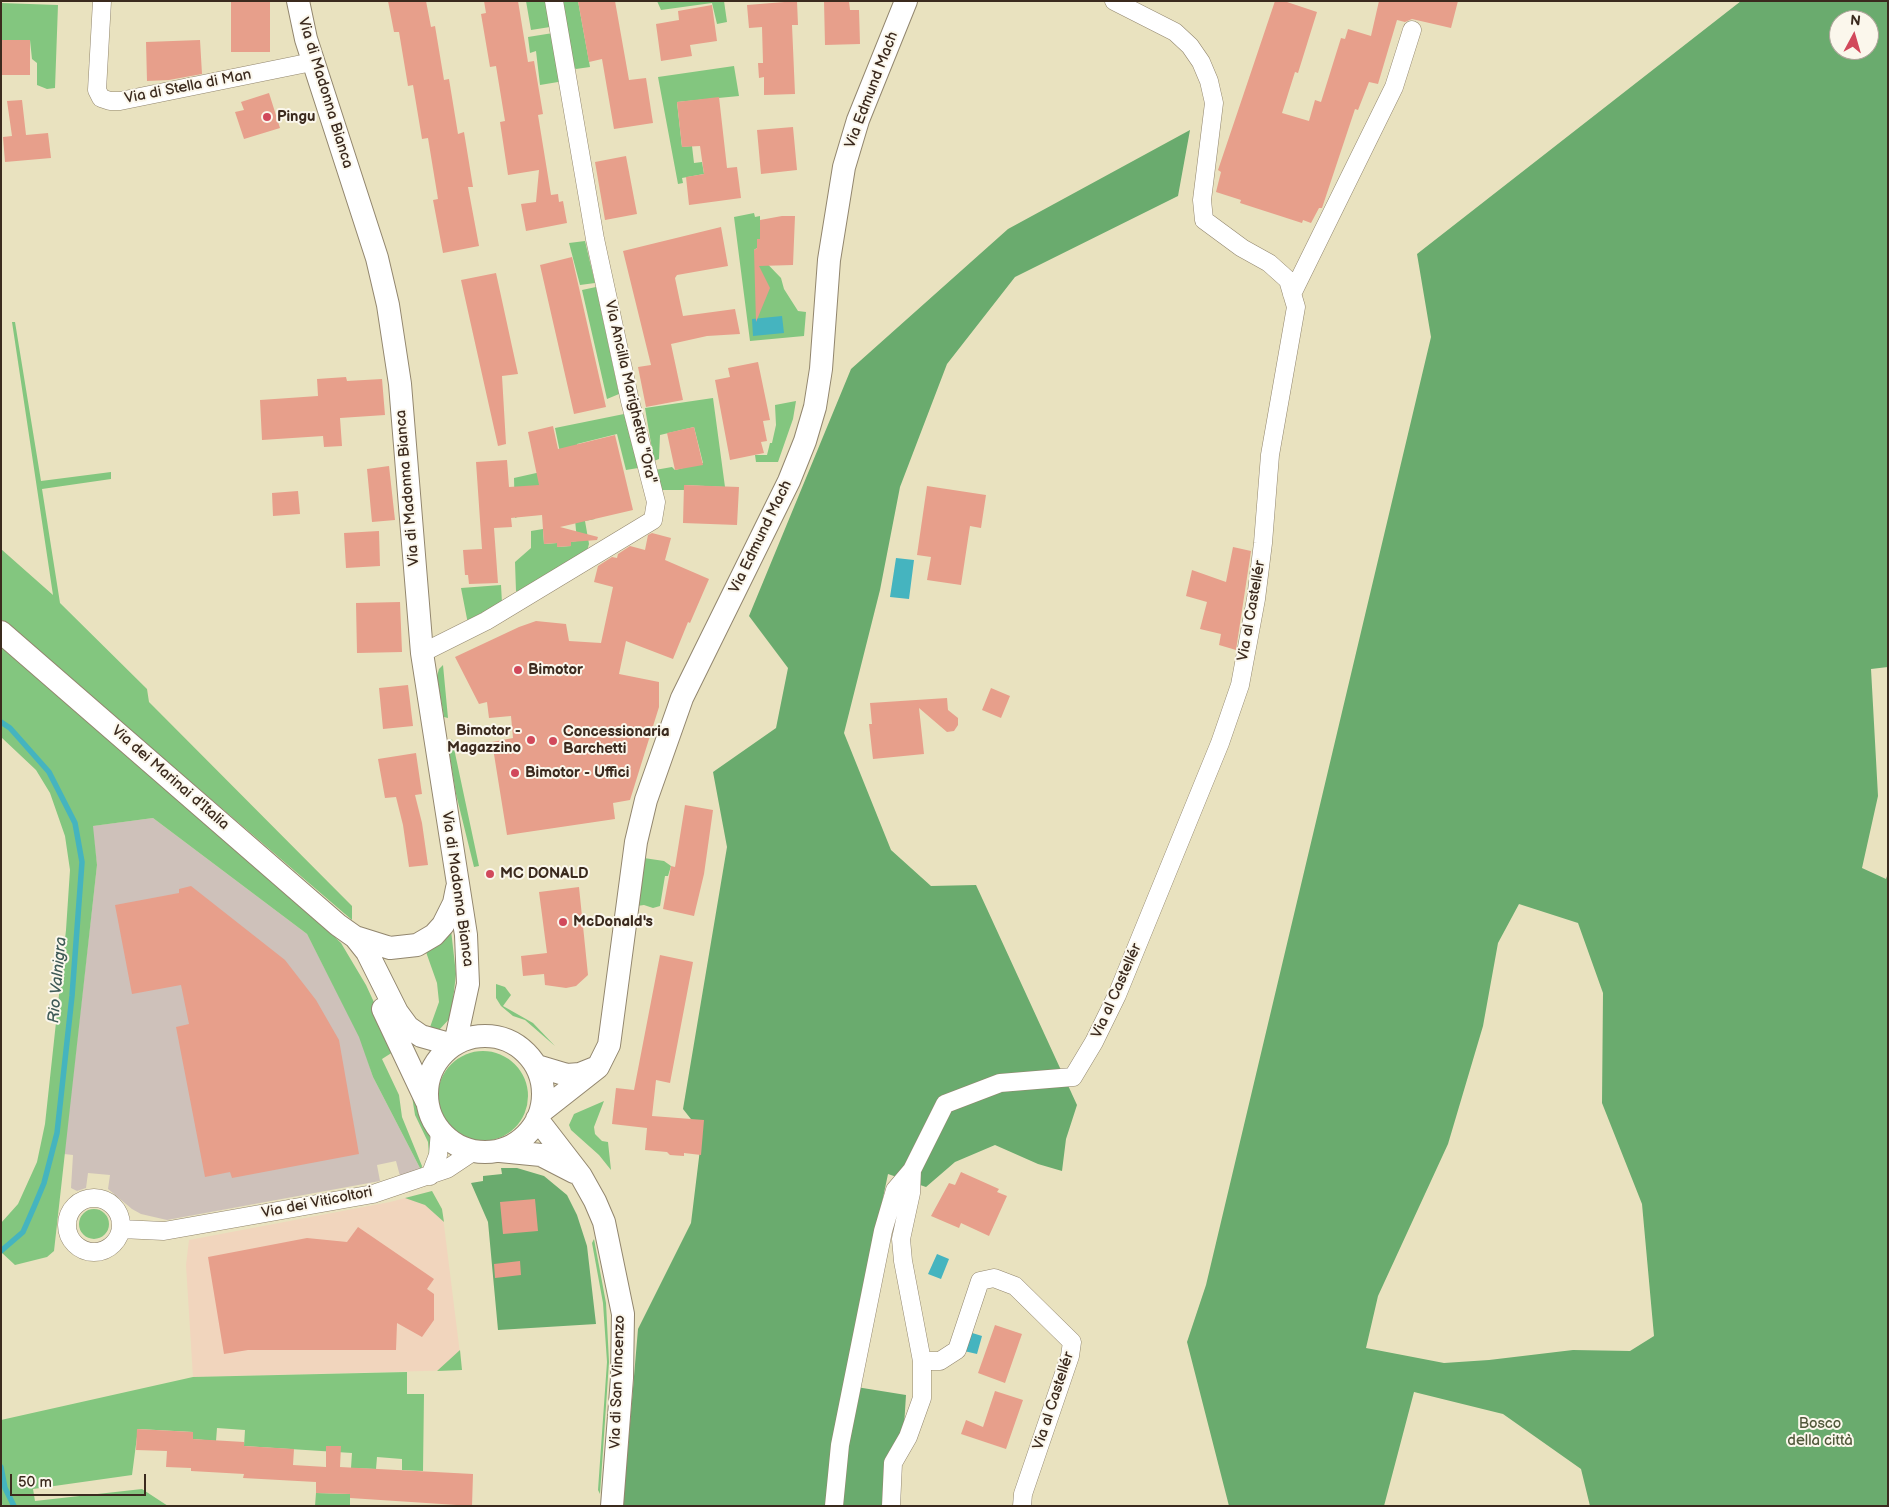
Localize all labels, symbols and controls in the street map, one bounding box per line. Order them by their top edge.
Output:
north arrow [1829,10,1879,60]
text: N [1849,12,1862,30]
street label: Via di Madonna Bianca [293,15,357,171]
street label: Via Edmund Mach [842,29,902,151]
street label: Via di Stella di Man [123,66,253,108]
place label: Pingu [277,108,315,126]
marker: Pingu [261,111,273,123]
street label: Via Ancilla Marighetto "Ora" [600,299,660,485]
street label: Via di Madonna Bianca [392,409,424,567]
street label: Via Edmund Mach [726,478,796,596]
street label: Via al Castellér [1234,559,1270,663]
place label: Bimotor [528,661,583,679]
marker: Bimotor [512,664,524,676]
street label: Via dei Marinai d'Italia [108,722,232,834]
place label: Bimotor - Magazzino [447,722,521,757]
place label: Concessionaria Barchetti [563,723,670,758]
marker: Bimotor - Magazzino [525,734,537,746]
marker: Concessionaria Barchetti [547,735,559,747]
place label: Bimotor - Uffici [525,764,629,782]
marker: Bimotor - Uffici [509,767,521,779]
street label: Via di Madonna Bianca [437,810,477,968]
place label: MC DONALD [500,865,589,883]
marker: MC DONALD [484,868,496,880]
place label: McDonald's [573,913,653,931]
marker: McDonald's [557,916,569,928]
water label: Rio Valnigra [45,936,71,1024]
street label: Via al Castellér [1088,941,1146,1041]
street label: Via dei Viticoltori [260,1183,374,1223]
street label: Via di San Vincenzo [607,1315,629,1449]
street label: Via al Castellér [1030,1350,1078,1452]
park label: Bosco della città [1787,1415,1853,1450]
scale bar [12,1464,149,1496]
text: 50 m [18,1473,52,1492]

